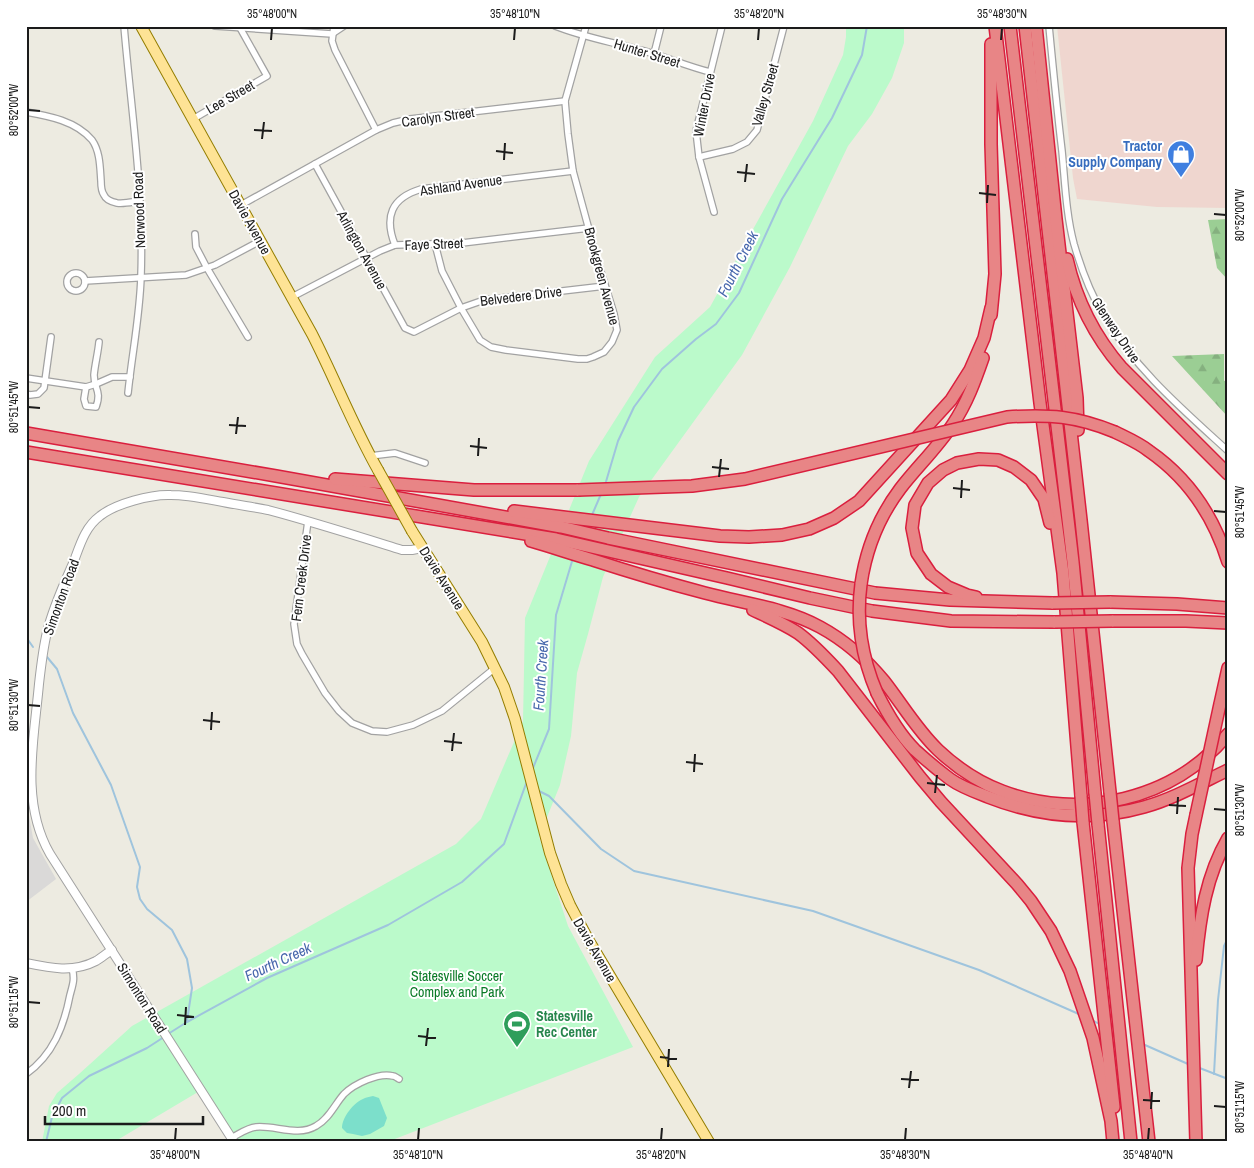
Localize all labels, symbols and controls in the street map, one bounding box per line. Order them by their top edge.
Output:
text: 35°48'00"N [247,6,297,22]
text: 35°48'10"N [490,6,540,22]
text: 35°48'20"N [734,6,784,22]
text: 35°48'30"N [977,6,1027,22]
street label: Hunter Street [612,34,682,72]
street label: Valley Street [747,62,783,128]
street label: Winter Drive [689,72,719,138]
street label: Lee Street [203,76,257,118]
text: 80°52'00"W [6,83,22,136]
street label: Carolyn Street [400,103,476,131]
place label: Tractor Supply Company [1068,137,1163,171]
shop icon: Tractor Supply Company [1166,139,1196,178]
street label: Ashland Avenue [418,170,503,200]
street label: Norwood Road [129,171,149,249]
street label: Davie Avenue [225,186,275,258]
text: 80°52'00"W [1232,188,1248,241]
street label: Arlington Avenue [332,207,391,293]
street label: Brookgreen Avenue [580,225,624,327]
water label: Fourth Creek [712,226,763,300]
street label: Faye Street [404,234,464,254]
street label: Belvedere Drive [479,282,563,310]
street label: Glenway Drive [1087,294,1145,366]
text: 80°51'45"W [6,380,22,433]
text: 80°51'45"W [1232,485,1248,538]
street label: Fern Creek Drive [287,533,315,623]
street label: Davie Avenue [415,543,469,613]
street label: Simonton Road [39,556,83,638]
water label: Fourth Creek [528,638,554,711]
text: 80°51'30"W [6,678,22,731]
text: 80°51'30"W [1232,783,1248,836]
street label: Davie Avenue [569,915,621,985]
water label: Fourth Creek [241,937,315,986]
street label: Simonton Road [113,959,171,1037]
park label: Statesville Soccer Complex and Park [410,967,504,1001]
text: 80°51'15"W [6,975,22,1028]
place label: Statesville Rec Center [536,1007,597,1041]
sports icon: Statesville Rec Center [502,1009,532,1048]
text: 80°51'15"W [1232,1080,1248,1133]
scale bar [45,1093,202,1125]
text: 200 m [52,1100,86,1121]
text: 35°48'00"N [150,1147,200,1163]
text: 35°48'10"N [393,1147,443,1163]
text: 35°48'20"N [636,1147,686,1163]
text: 35°48'30"N [880,1147,930,1163]
text: 35°48'40"N [1123,1147,1173,1163]

